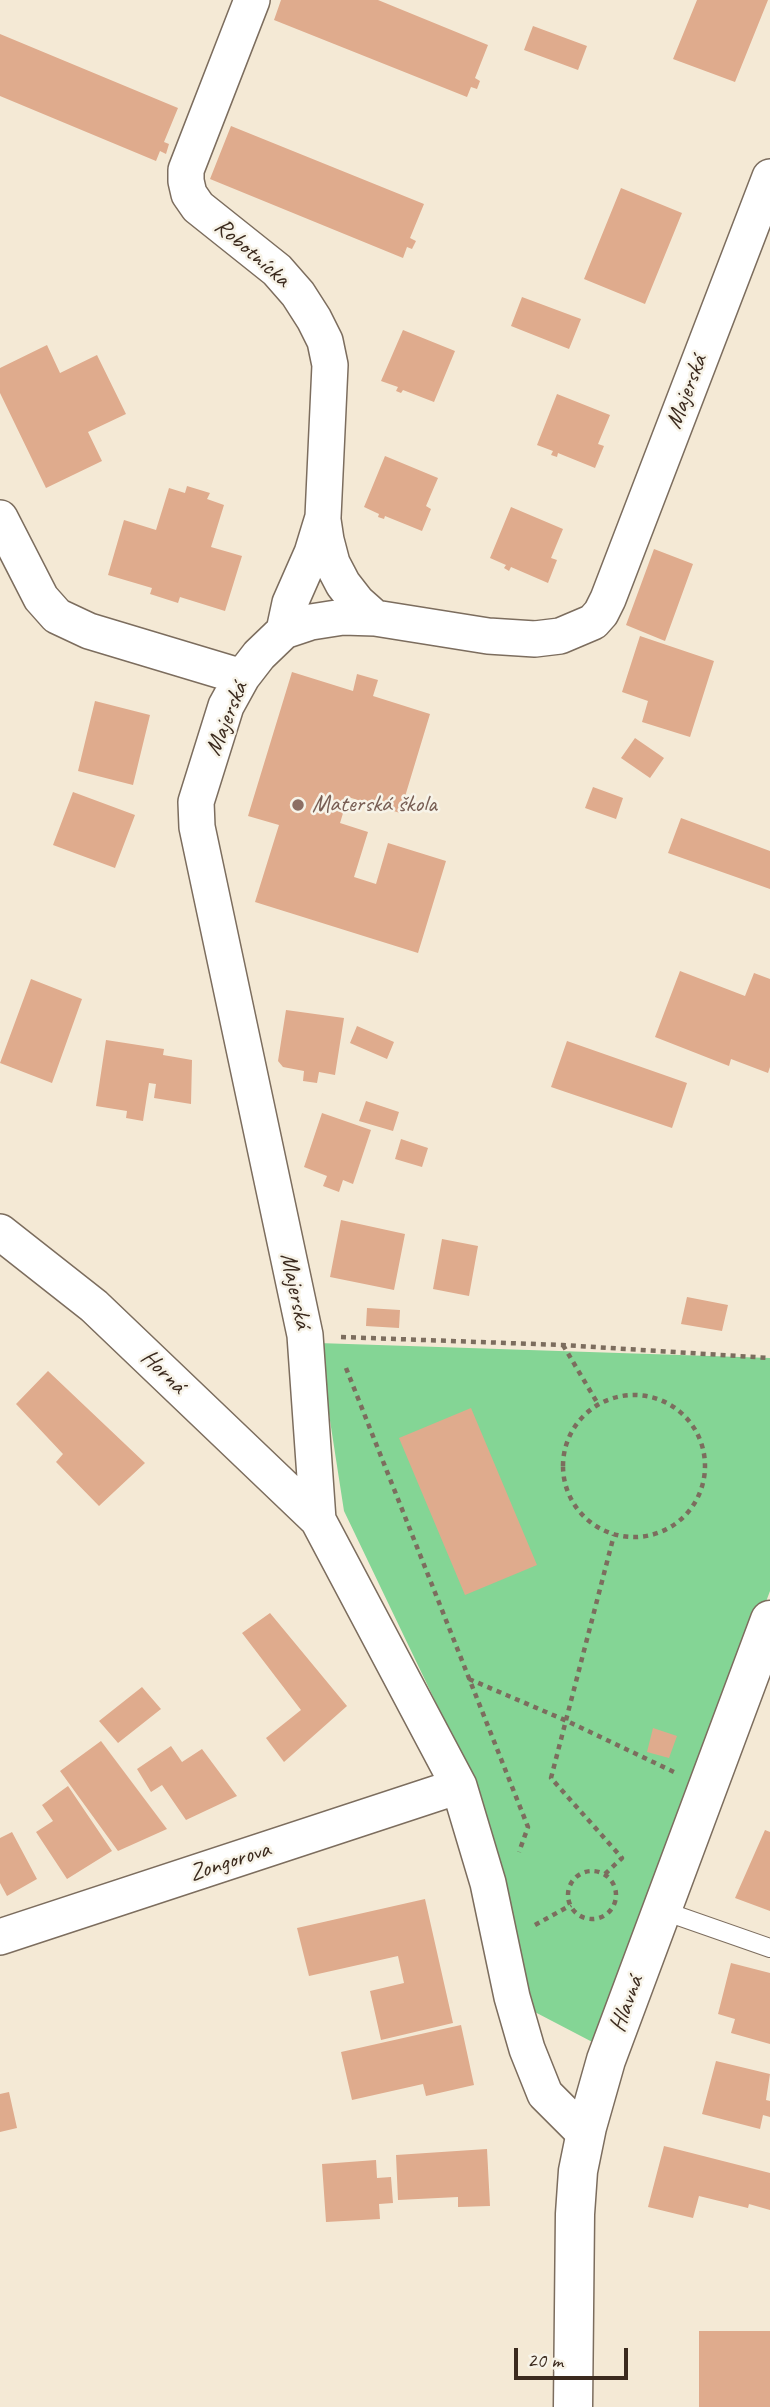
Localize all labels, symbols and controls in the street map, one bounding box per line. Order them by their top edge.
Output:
street label: Robotnícka [208,212,296,294]
street label: Majerská [660,351,714,433]
street label: Majerská [199,678,255,760]
place label: Materská škola [312,791,437,819]
marker: Materská škola [290,797,306,813]
street label: Majerská [273,1251,317,1331]
street label: Horná [134,1344,192,1400]
street label: Zongorova [186,1835,274,1889]
street label: Hlavná [604,1972,650,2036]
scale bar [518,2334,632,2378]
text: 20 m [527,2347,563,2373]

